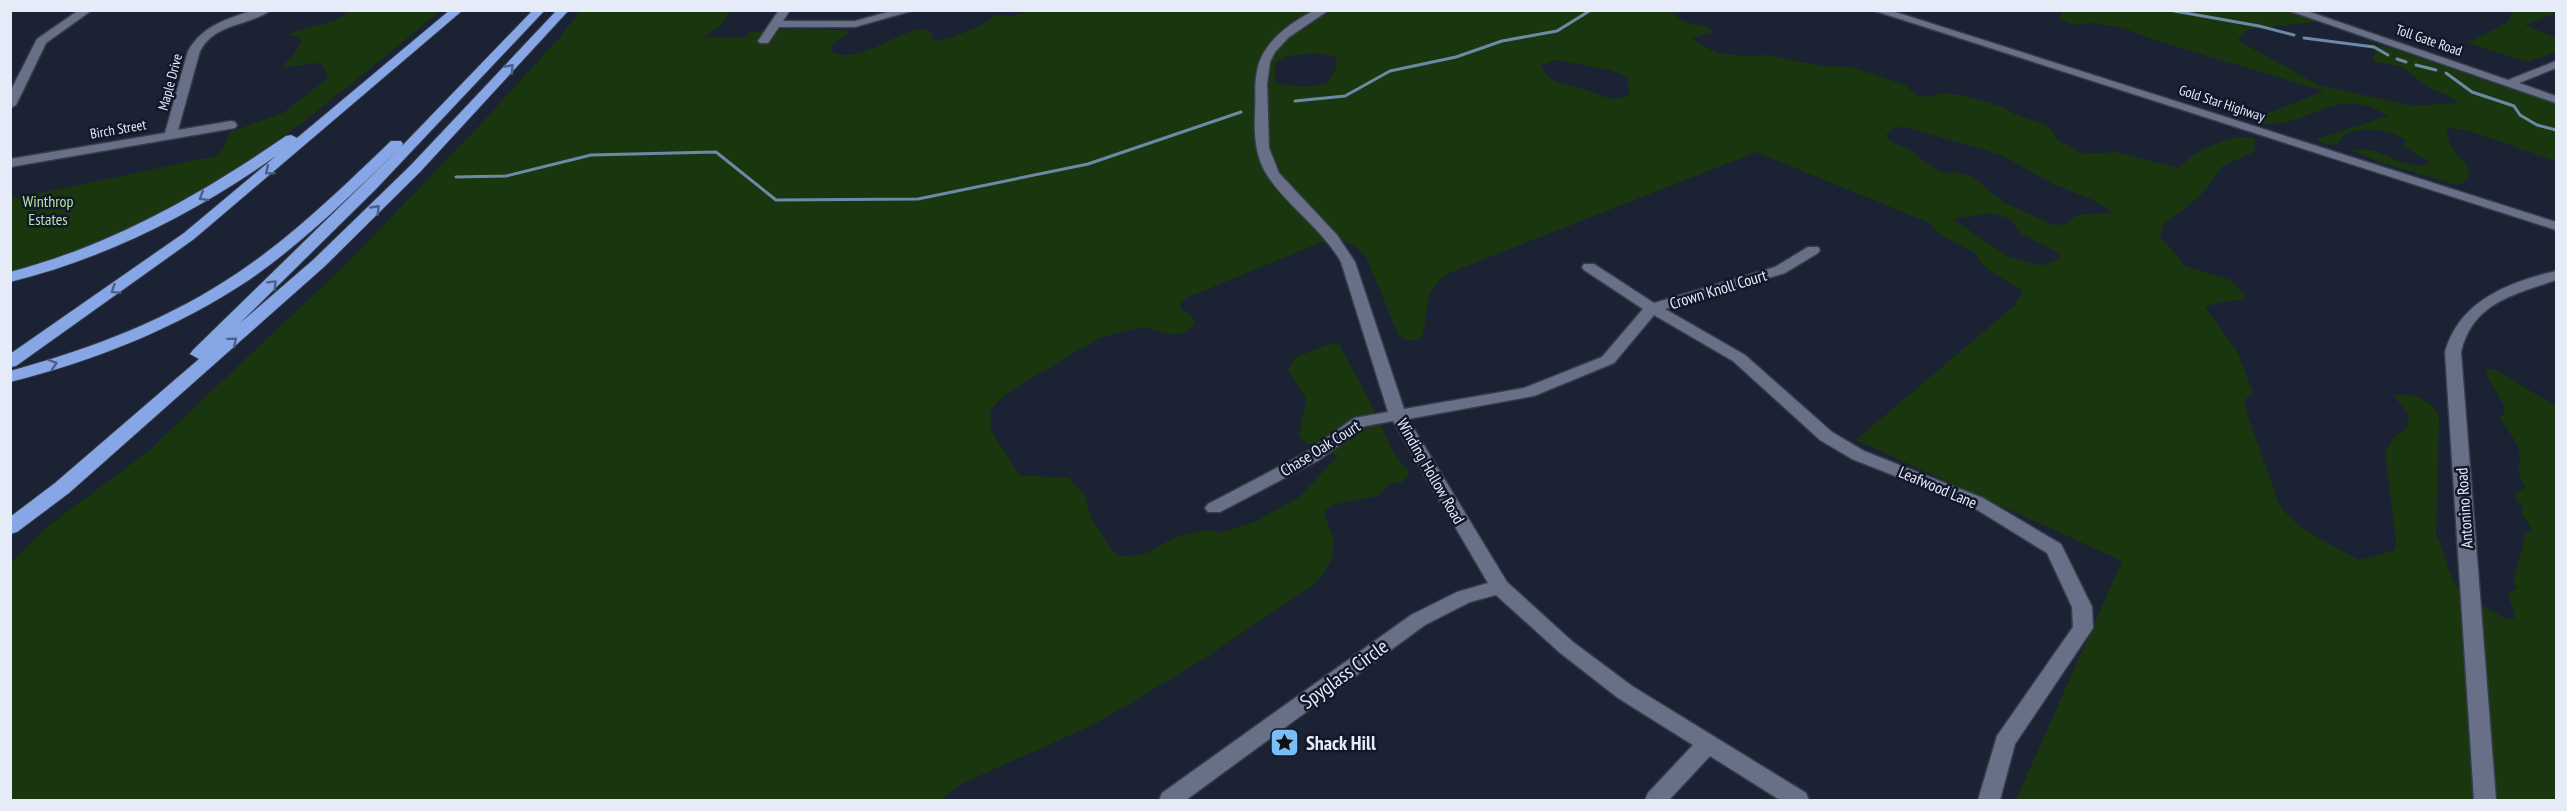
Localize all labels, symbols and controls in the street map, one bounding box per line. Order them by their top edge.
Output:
street label: Toll Gate Road [2393,20,2465,60]
street label: Maple Drive [154,51,186,112]
one-way arrow [503,64,514,74]
street label: Gold Star Highway [2177,81,2268,126]
street label: Birch Street [89,115,148,143]
one-way arrow [265,163,276,174]
one-way arrow [199,189,209,201]
park label: Winthrop Estates [23,191,74,229]
one-way arrow [368,205,379,216]
street label: Crown Knoll Court [1667,265,1769,313]
one-way arrow [265,281,276,292]
one-way arrow [111,283,122,294]
one-way arrow [226,337,237,348]
one-way arrow [47,359,58,371]
street label: Chase Oak Court [1276,415,1364,480]
street label: Winding Hollow Road [1393,415,1469,527]
street label: Leafwood Lane [1896,462,1980,512]
street label: Antonino Road [2451,467,2477,549]
street label: Spyglass Circle [1295,633,1393,715]
place icon: Shack Hill [1269,727,1301,759]
place label: Shack Hill [1306,730,1376,756]

